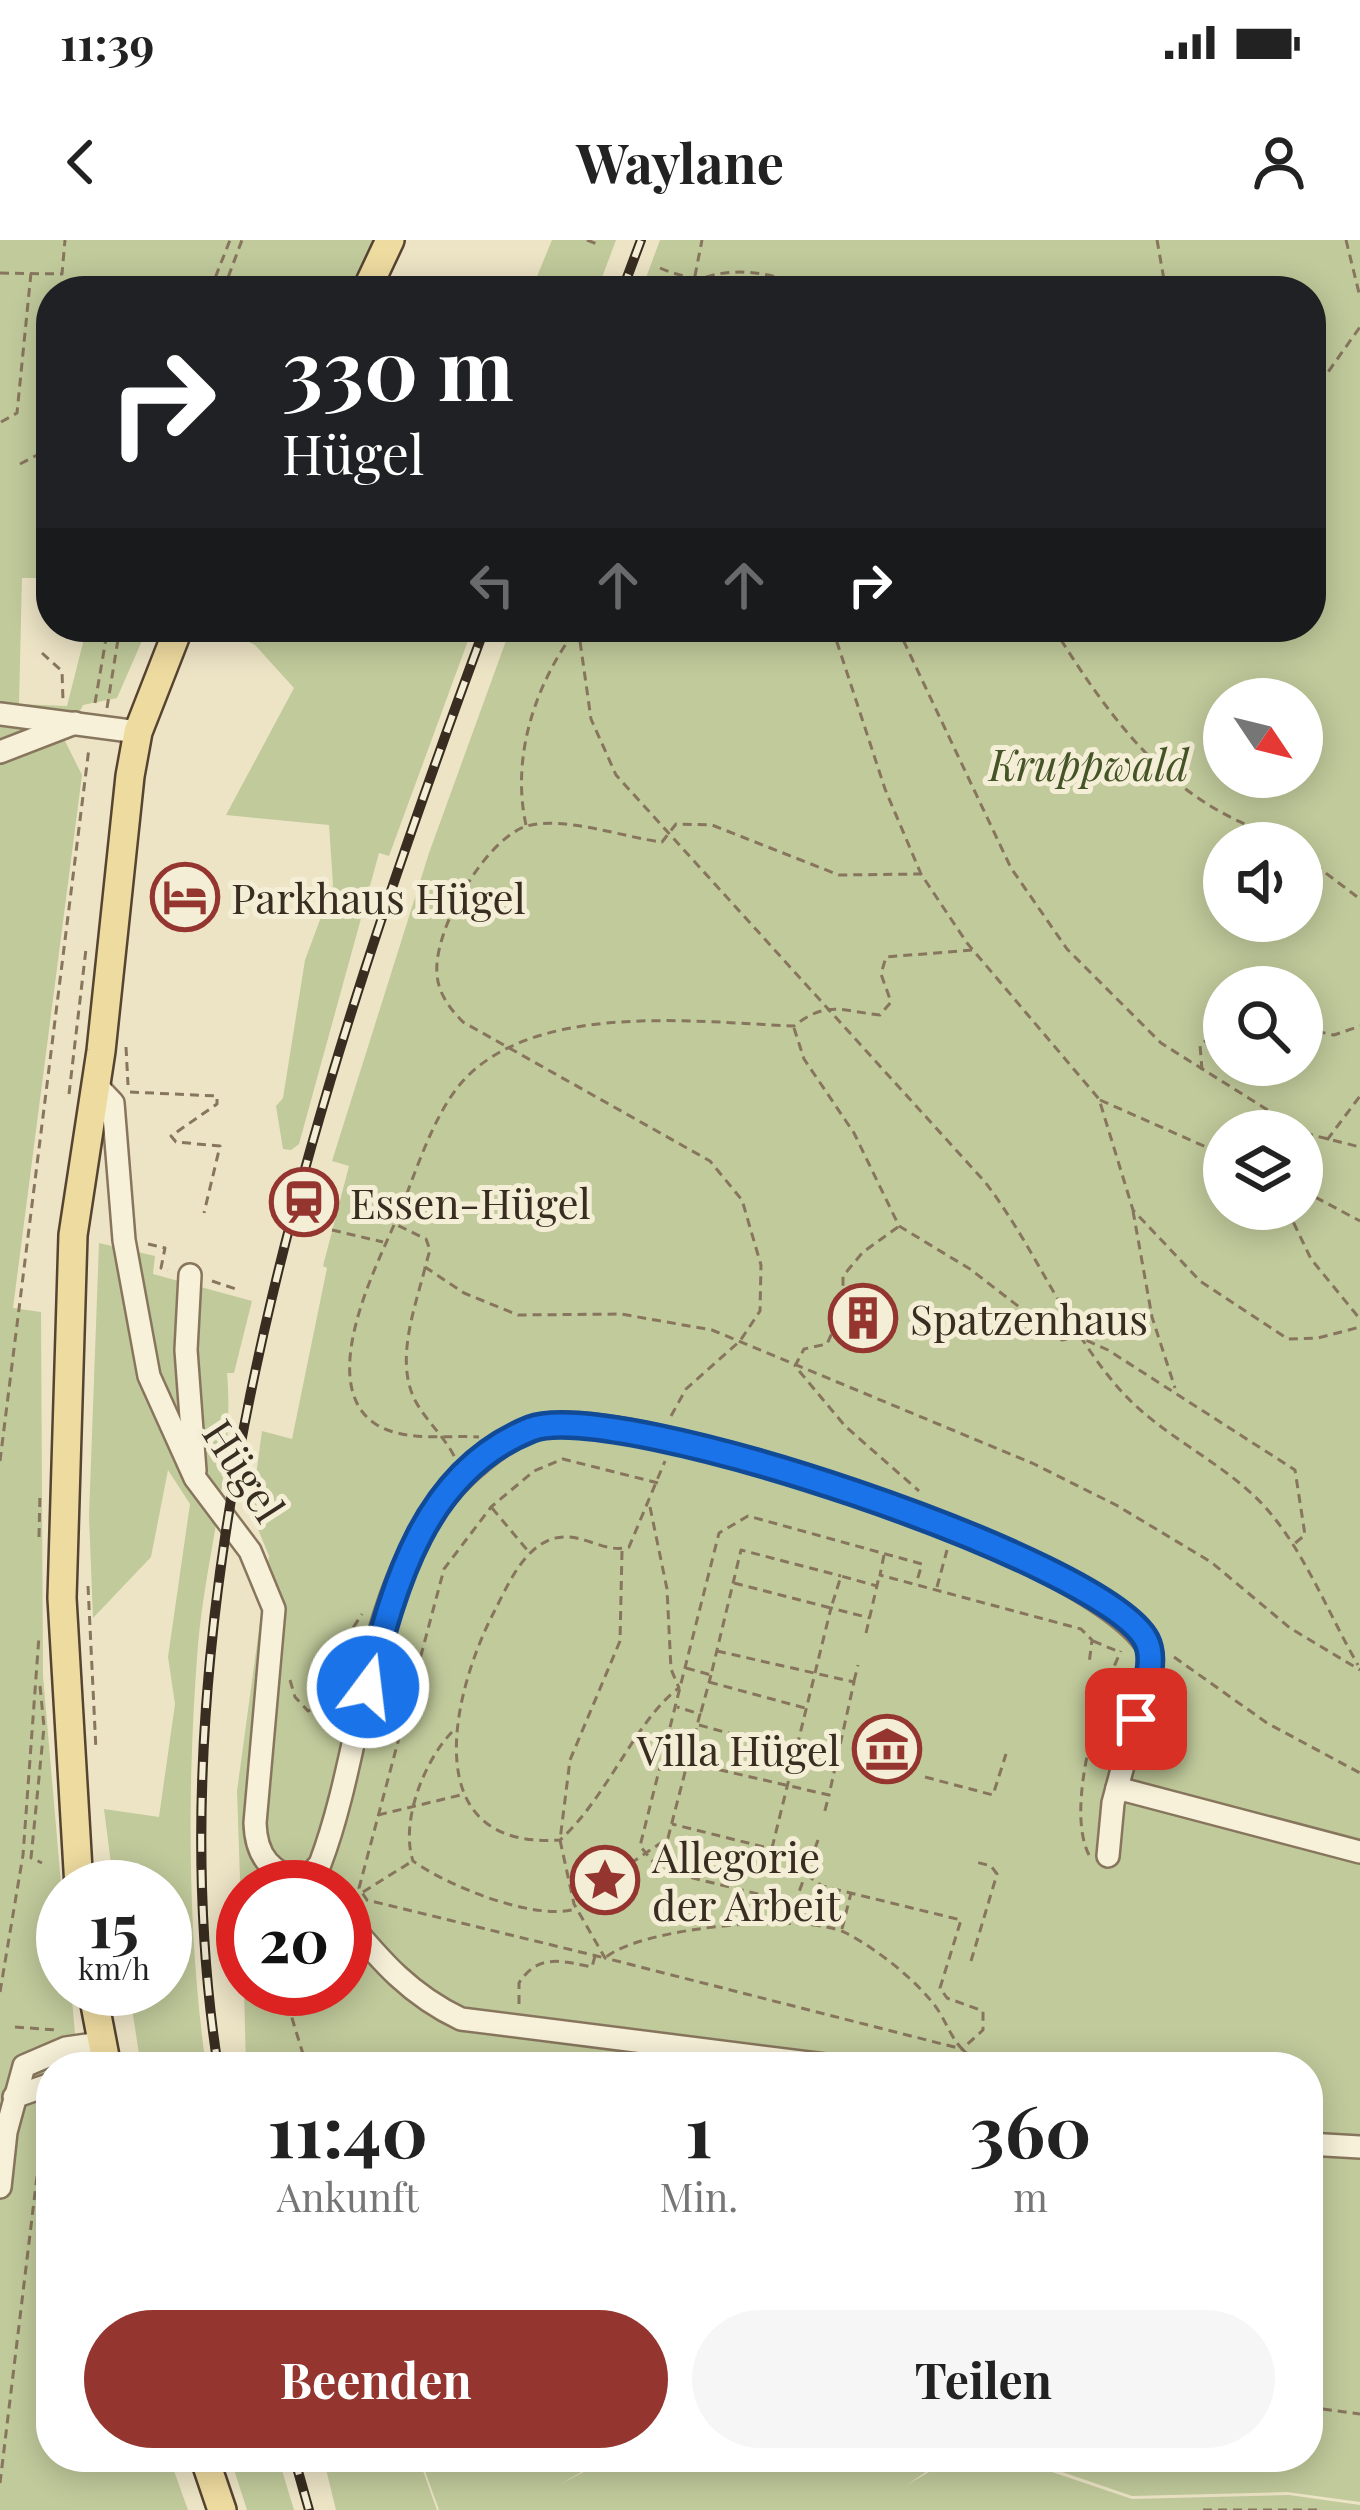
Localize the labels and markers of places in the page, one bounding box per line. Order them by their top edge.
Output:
hotel icon: Parkhaus Hügel [150,862,220,932]
place label: Parkhaus Hügel [231,869,526,925]
station icon: Essen-Hügel [269,1167,339,1237]
place label: Essen-Hügel [350,1174,591,1230]
building icon: Spatzenhaus [828,1283,898,1353]
place label: Spatzenhaus [910,1290,1148,1346]
pin [1085,1668,1187,1770]
museum icon: Villa Hügel [852,1714,922,1784]
place label: Villa Hügel [636,1721,840,1777]
place label: Allegorie der Arbeit [651,1828,842,1932]
place icon: Allegorie der Arbeit [570,1845,640,1915]

